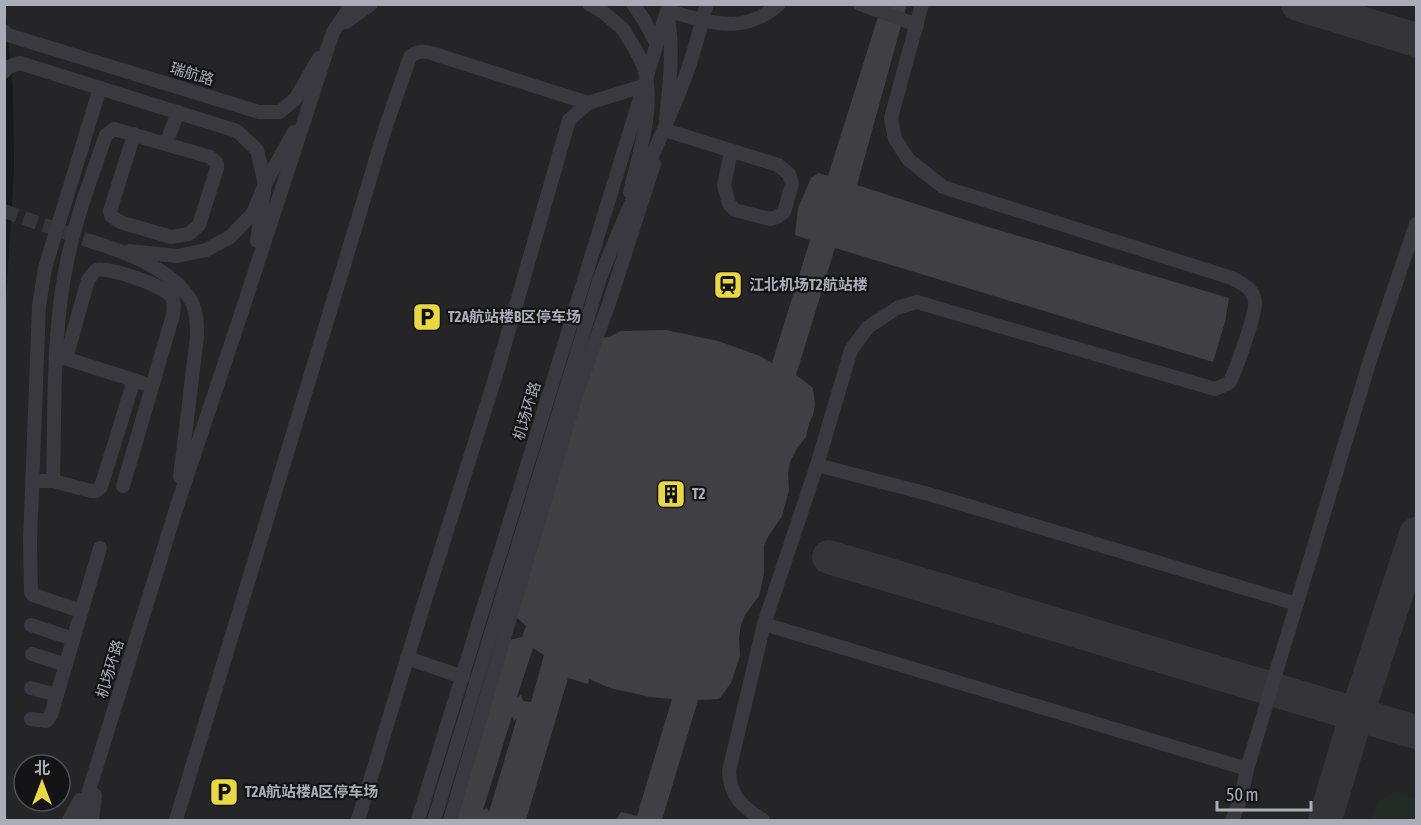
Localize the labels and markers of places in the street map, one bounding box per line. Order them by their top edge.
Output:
station icon: 江北机场T2航站楼 [712,269,744,301]
place label: 江北机场T2航站楼 [749,276,868,293]
parking icon: T2A航站楼B区停车场 [411,301,443,333]
place label: T2A航站楼B区停车场 [448,308,581,325]
building icon: T2 [655,478,687,510]
place label: T2 [692,485,706,502]
parking icon: T2A航站楼A区停车场 [208,776,240,808]
place label: T2A航站楼A区停车场 [245,783,378,800]

